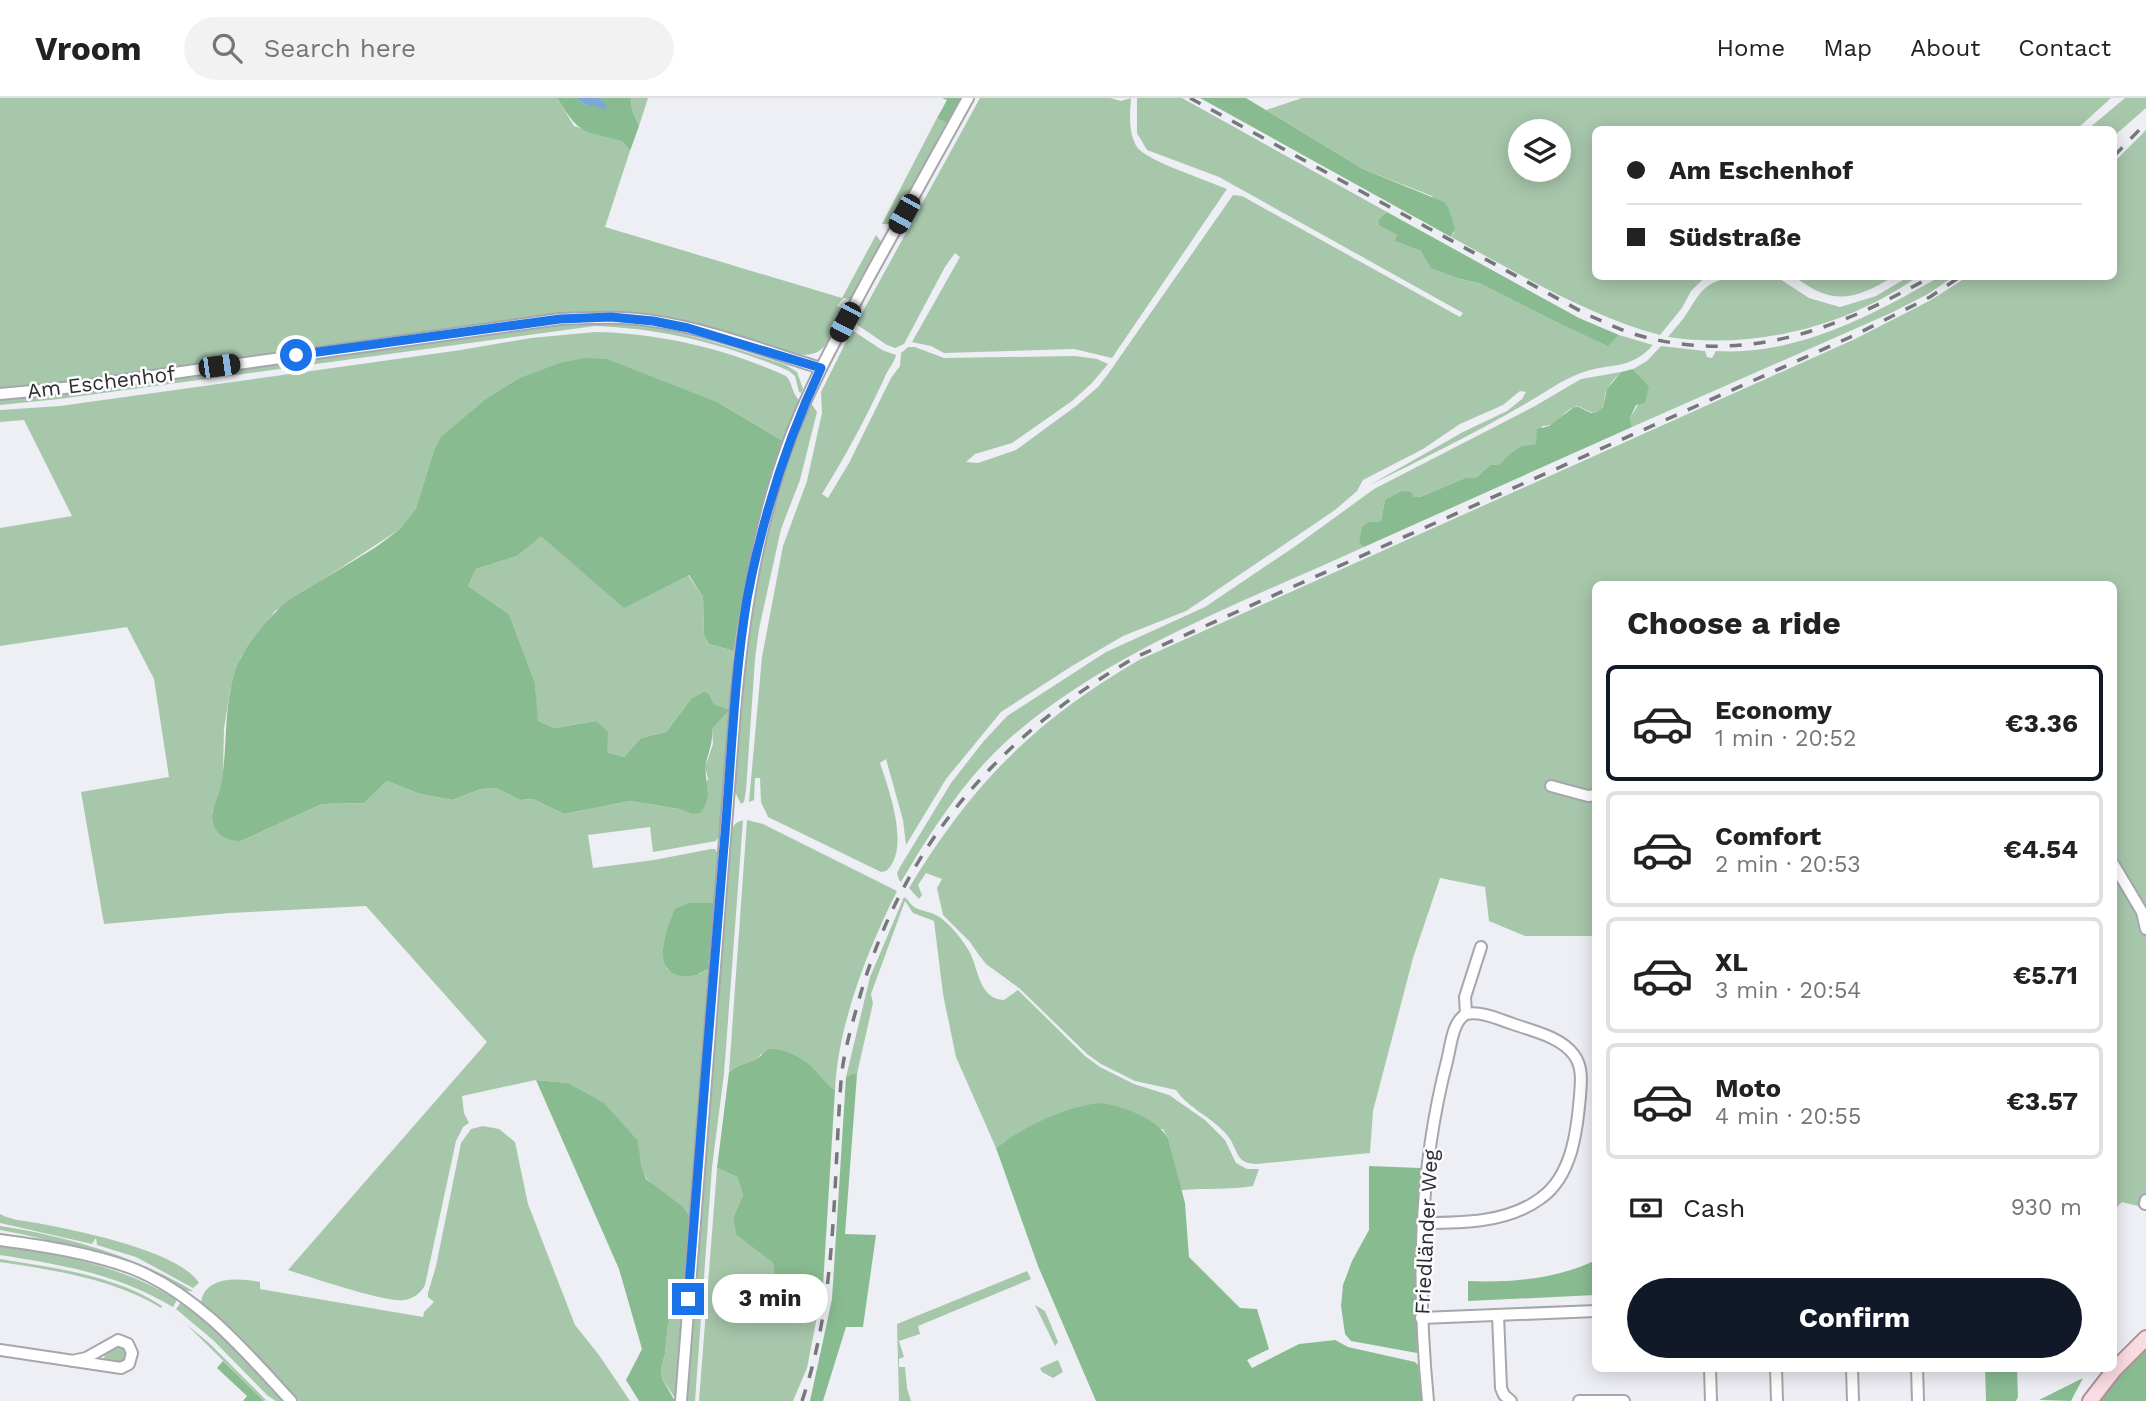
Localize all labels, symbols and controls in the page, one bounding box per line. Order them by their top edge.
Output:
search box [184,17,674,80]
text: Vroom [35,29,142,68]
icon: search [208,29,246,67]
text: Search here [264,33,416,63]
text: Home [1717,34,1785,62]
text: Map [1823,34,1872,62]
text: About [1910,34,1980,62]
text: Contact [2018,34,2111,62]
map controls [1508,119,1571,182]
button: layers [1508,119,1571,182]
text: Am Eschenhof [1669,155,1853,185]
car [885,191,924,237]
text: Südstraße [1669,222,1801,252]
car [826,299,865,345]
route start [280,339,312,371]
car [197,353,242,379]
street label: Am Eschenhof [26,361,176,403]
text: Choose a ride [1627,604,1841,642]
icon: car [1631,692,1694,755]
text: Economy [1715,695,1832,725]
text: €3.36 [2005,708,2078,738]
text: 1 min · 20:52 [1715,725,1856,752]
icon: car [1631,818,1694,881]
text: Comfort [1715,821,1821,851]
text: €4.54 [2004,834,2078,864]
text: 2 min · 20:53 [1715,851,1861,878]
icon: car [1631,944,1694,1007]
text: XL [1715,947,1748,977]
text: €5.71 [2013,960,2078,990]
text: 3 min · 20:54 [1715,977,1861,1004]
icon: car [1631,1070,1694,1133]
text: Moto [1715,1073,1781,1103]
text: €3.57 [2007,1086,2078,1116]
text: 4 min · 20:55 [1715,1103,1861,1130]
street label: Friedländer Weg [1409,1148,1443,1315]
icon: cash [1627,1189,1665,1227]
text: Cash [1683,1193,1745,1223]
text: 930 m [2011,1194,2082,1221]
callout: 3 min [712,1274,828,1324]
button: Confirm [1627,1278,2082,1358]
route end [672,1283,704,1315]
text: 3 min [739,1285,801,1312]

